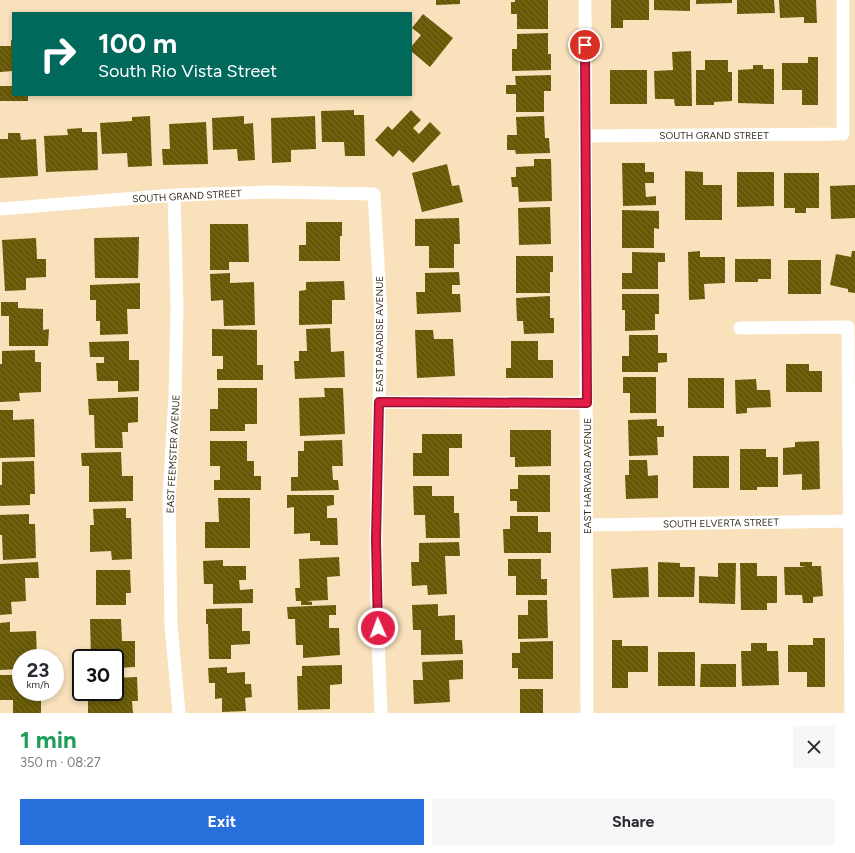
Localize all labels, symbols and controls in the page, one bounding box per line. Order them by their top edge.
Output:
text: 100 m [98,26,177,60]
icon: right [32,28,84,80]
pin [568,28,602,62]
icon: arrive [574,34,596,56]
text: South Rio Vista Street [98,60,277,82]
street label: SOUTH GRAND STREET [659,129,769,142]
street label: SOUTH GRAND STREET [132,187,242,205]
street label: EAST PARADISE AVENUE [373,276,386,392]
street label: EAST FEEMSTER AVENUE [163,394,183,514]
street label: EAST HARVARD AVENUE [581,418,594,534]
street label: SOUTH ELVERTA STREET [663,515,780,531]
position arrow [357,607,399,649]
speed limit sign: 30 [72,649,124,701]
text: 23 [27,658,49,682]
text: km/h [27,678,49,691]
text: 1 min [20,725,77,754]
button: close [793,726,835,768]
text: 350 m · 08:27 [20,755,101,770]
button: Exit [20,799,424,845]
button: Share [432,799,835,845]

